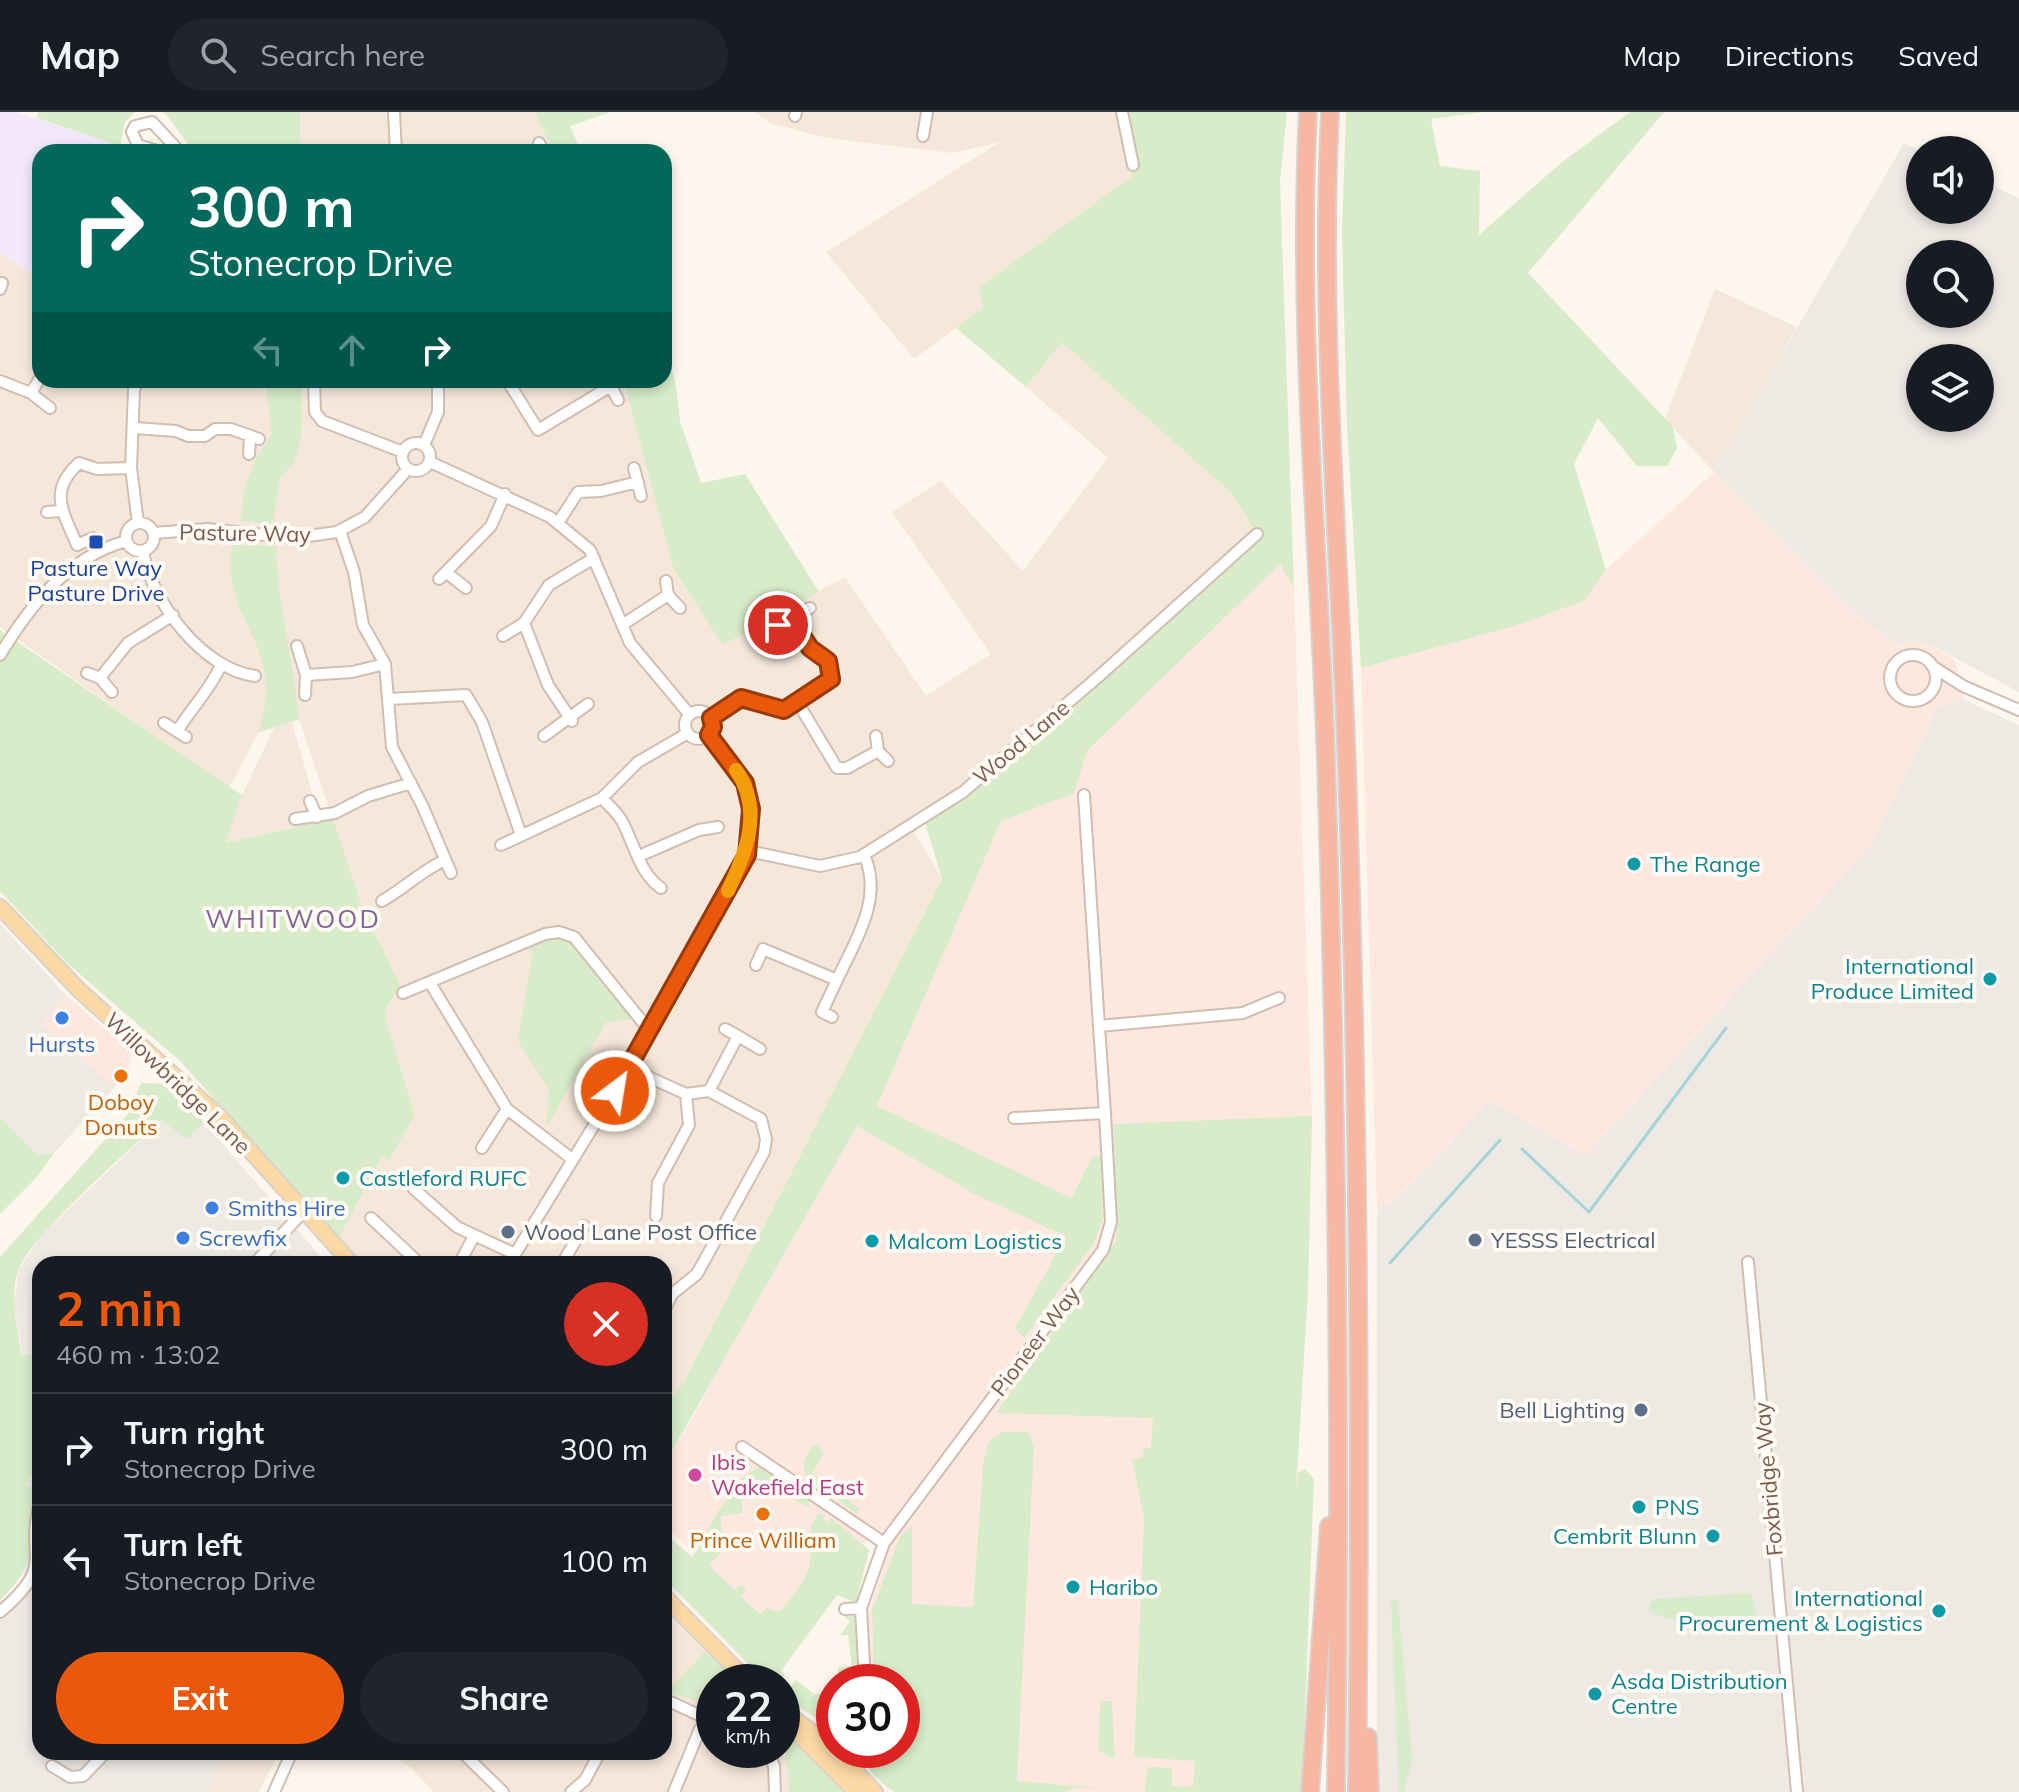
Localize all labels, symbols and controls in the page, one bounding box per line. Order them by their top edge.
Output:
search box [168,19,728,91]
text: Map [40,31,120,79]
icon: search [196,33,240,77]
text: Search here [260,36,425,74]
text: Map [1623,38,1681,73]
text: Directions [1725,38,1854,73]
text: Saved [1898,38,1979,73]
map controls [1906,136,1994,432]
button: sound [1906,136,1994,224]
text: 300 m [188,171,355,241]
icon: right [56,176,160,280]
text: Stonecrop Drive [188,240,453,285]
button: search [1906,240,1994,328]
icon: left [246,328,290,372]
icon: ahead [330,328,374,372]
icon: right [414,328,458,372]
button: layers [1906,344,1994,432]
street label: Pasture Way [179,518,311,548]
marker: Pasture Way Pasture Drive [87,533,105,551]
place label: Pasture Way Pasture Drive [28,554,164,607]
pin [744,591,812,659]
icon: arrive [756,603,800,647]
street label: Wood Lane [967,694,1075,790]
place label: The Range [1650,850,1760,878]
marker: The Range [1625,855,1643,873]
district label: WHITWOOD [205,902,381,935]
place label: International Produce Limited [1811,952,1974,1005]
marker: International Produce Limited [1981,970,1999,988]
street label: Willowbridge Lane [99,1006,257,1160]
marker: Hursts [53,1009,71,1027]
place label: Hursts [29,1030,95,1058]
position arrow [573,1049,657,1133]
marker: Doboy Donuts [112,1067,130,1085]
place label: Doboy Donuts [84,1088,158,1141]
place label: Castleford RUFC [359,1164,527,1192]
marker: Castleford RUFC [334,1169,352,1187]
place label: Smiths Hire [228,1194,345,1222]
marker: Smiths Hire [203,1199,221,1217]
place label: Wood Lane Post Office [524,1218,757,1246]
marker: Wood Lane Post Office [499,1223,517,1241]
place label: Screwfix [199,1224,287,1252]
place label: YESSS Electrical [1490,1226,1655,1254]
place label: Malcom Logistics [888,1227,1062,1255]
marker: Screwfix [174,1229,192,1247]
marker: YESSS Electrical [1466,1231,1484,1249]
marker: Malcom Logistics [863,1232,881,1250]
text: 2 min [56,1278,183,1338]
street label: Pioneer Way [985,1280,1086,1402]
button: close [564,1282,648,1366]
text: 460 m · 13:02 [56,1338,220,1371]
place label: Bell Lighting [1499,1396,1625,1424]
street label: Foxbridge Way [1747,1400,1789,1557]
marker: Bell Lighting [1632,1401,1650,1419]
text: Turn right [124,1414,264,1452]
icon: right [56,1427,100,1471]
text: 300 m [560,1430,648,1468]
place label: Ibis Wakefield East [711,1448,864,1501]
text: Stonecrop Drive [124,1452,316,1485]
marker: Ibis Wakefield East [686,1466,704,1484]
place label: PNS [1655,1493,1699,1521]
marker: PNS [1630,1498,1648,1516]
marker: Prince William [754,1505,772,1523]
place label: Cembrit Blunn [1553,1522,1697,1550]
text: Turn left [124,1526,242,1564]
place label: Prince William [690,1526,836,1554]
marker: Cembrit Blunn [1704,1527,1722,1545]
icon: left [56,1539,100,1583]
text: 100 m [560,1542,648,1580]
text: Stonecrop Drive [124,1564,316,1597]
place label: Haribo [1089,1573,1158,1601]
marker: Haribo [1064,1578,1082,1596]
place label: International Procurement & Logistics [1678,1584,1923,1637]
marker: International Procurement & Logistics [1930,1602,1948,1620]
button: Exit [56,1652,344,1744]
button: Share [360,1652,648,1744]
speed limit sign: 30 [816,1664,920,1768]
place label: Asda Distribution Centre [1611,1667,1788,1720]
text: 22 [724,1681,772,1731]
marker: Asda Distribution Centre [1586,1685,1604,1703]
text: km/h [725,1723,771,1748]

